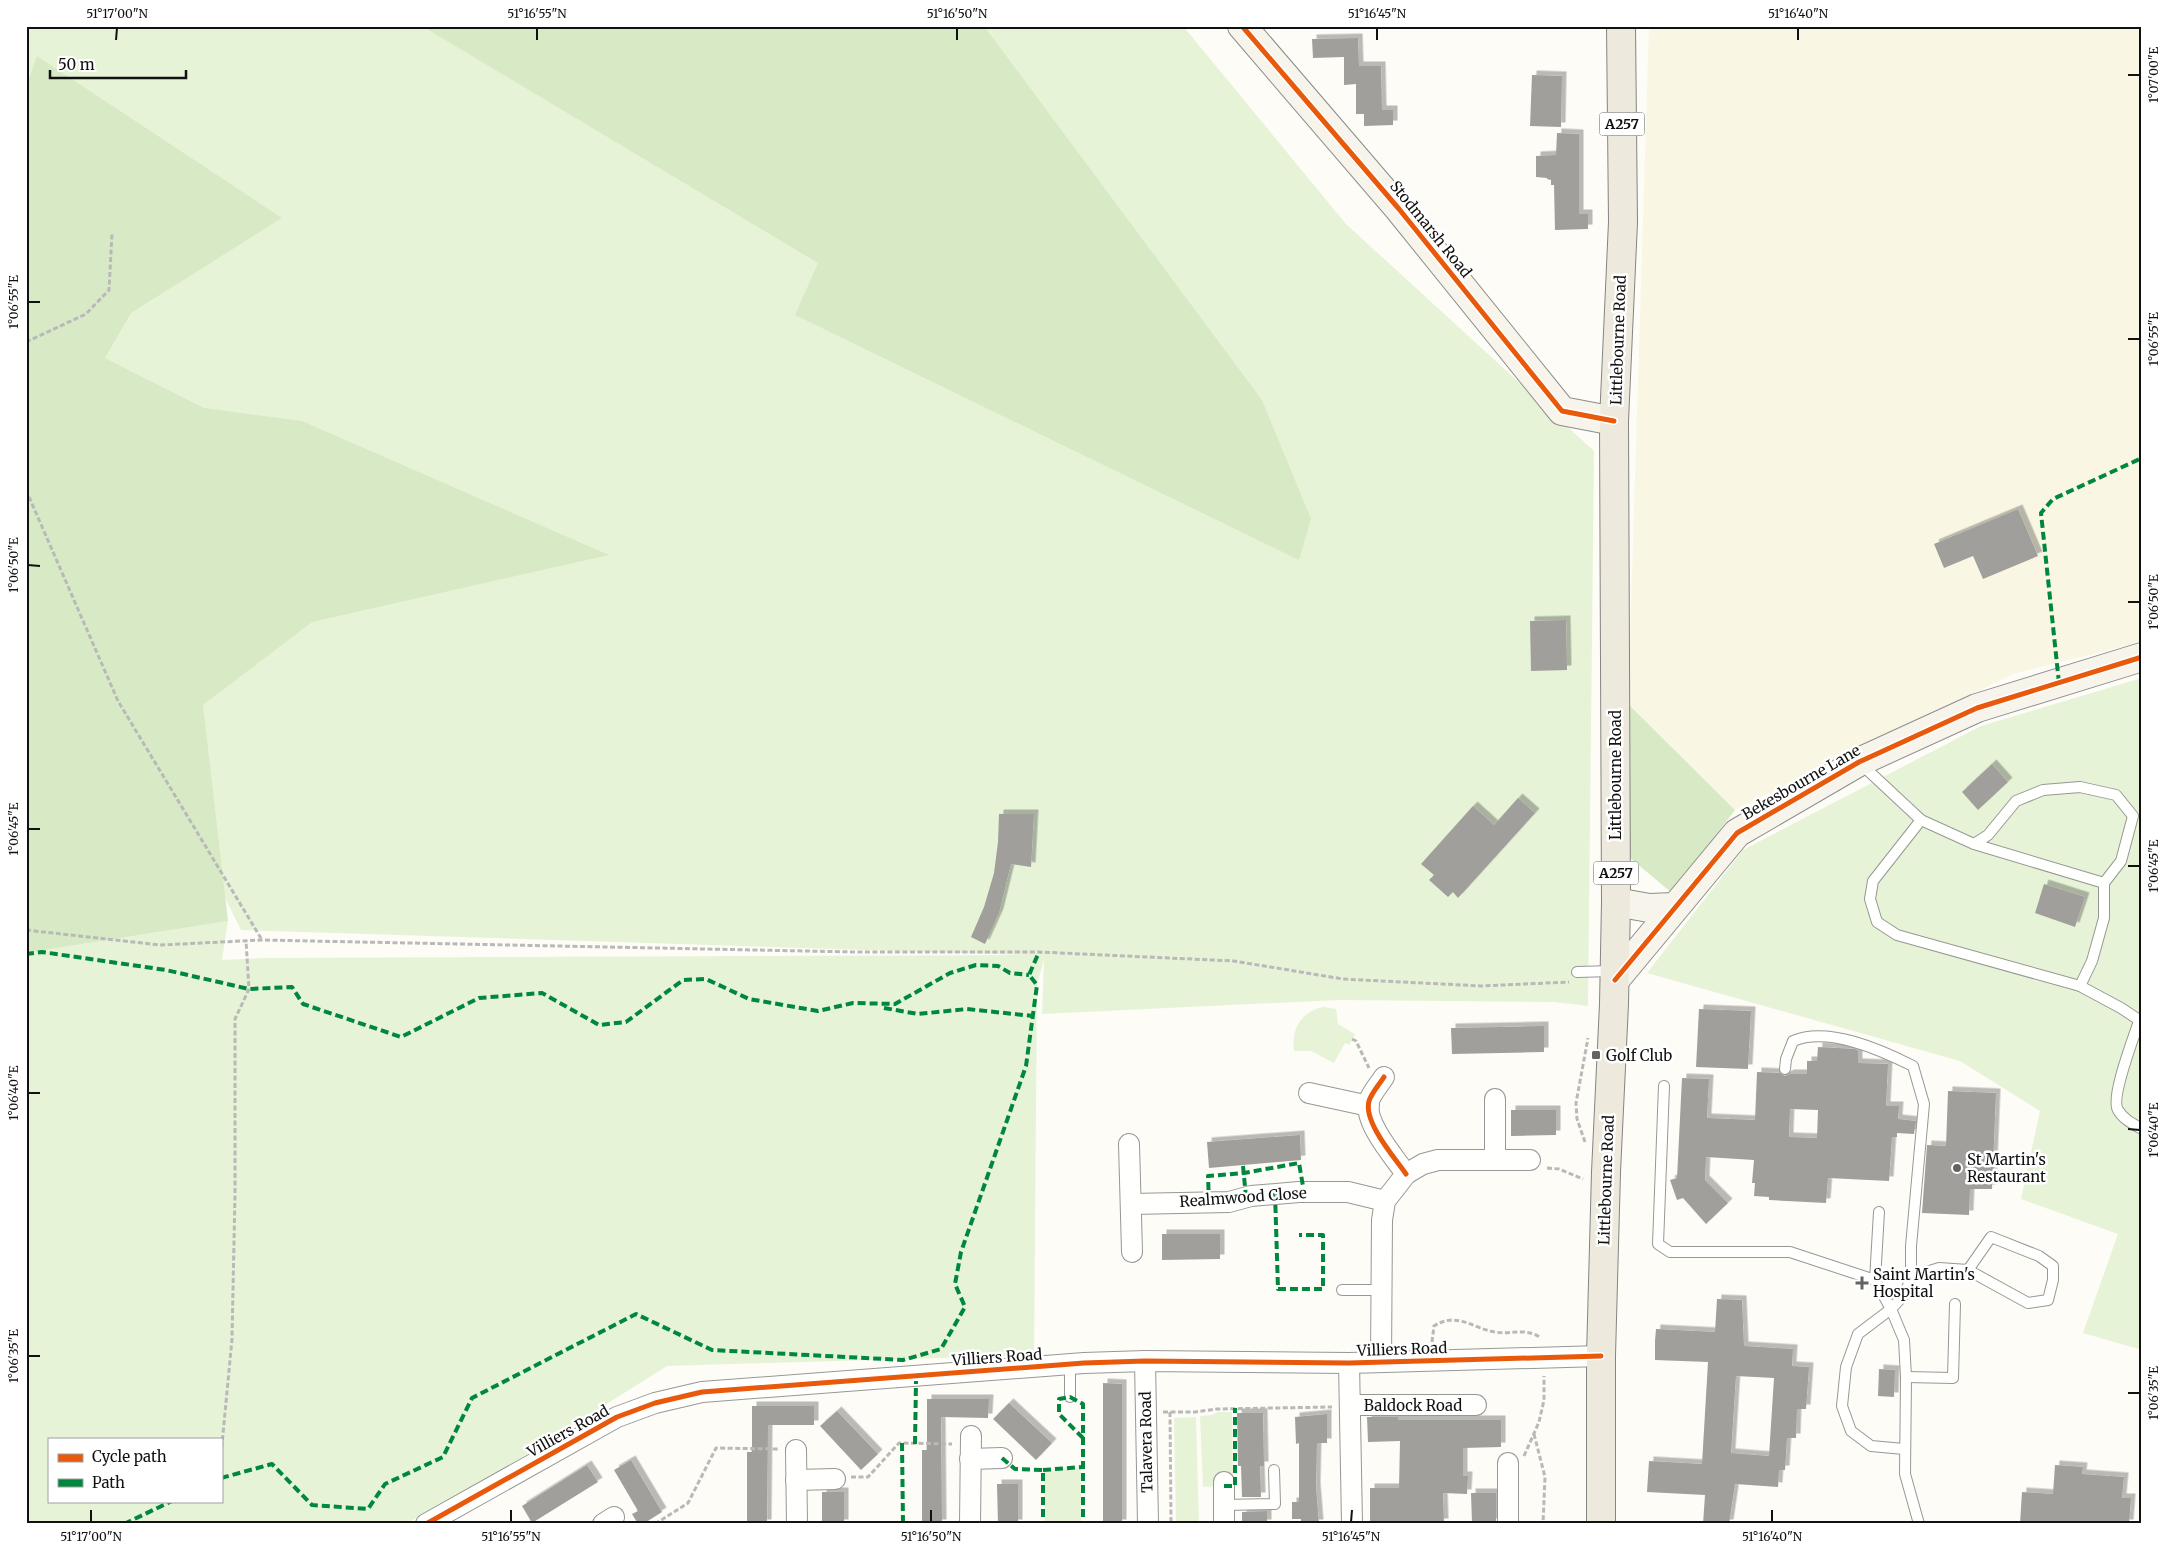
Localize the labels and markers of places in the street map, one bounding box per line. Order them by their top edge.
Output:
place label: Golf Club [1606,1046,1672,1065]
marker: Golf Club [1590,1049,1602,1061]
place label: St Martin's Restaurant [1967,1150,2046,1186]
marker: St Martin's Restaurant [1951,1162,1963,1174]
place label: Saint Martin's Hospital [1873,1265,1975,1301]
marker: Saint Martin's Hospital [1855,1276,1869,1290]

